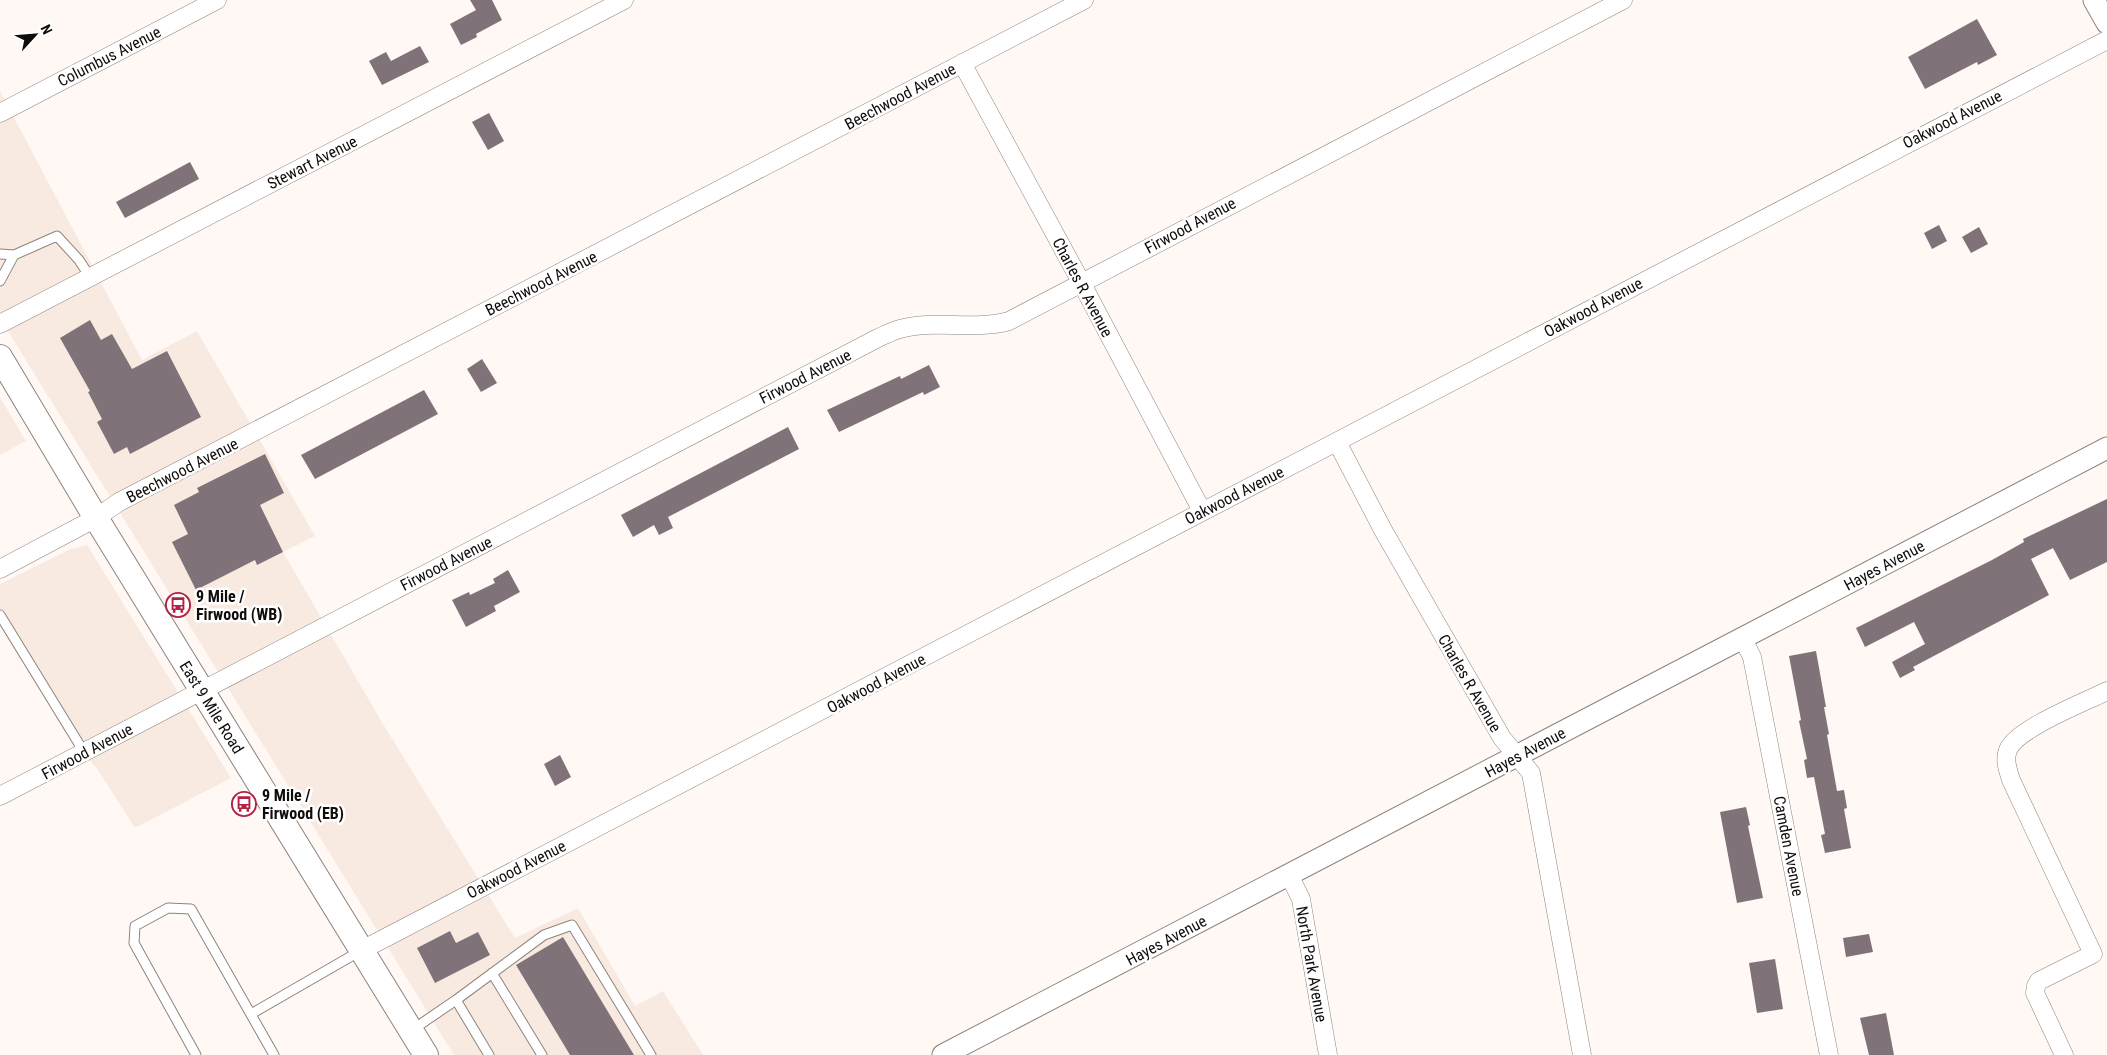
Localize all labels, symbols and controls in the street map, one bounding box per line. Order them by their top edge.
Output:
north arrow [10,10,60,60]
text: N [38,22,56,37]
street label: Columbus Avenue [54,22,164,91]
street label: Beechwood Avenue [841,59,959,134]
street label: Oakwood Avenue [1900,86,2005,153]
street label: Stewart Avenue [264,132,360,193]
street label: Firwood Avenue [1141,193,1239,257]
street label: Charles R Avenue [1048,234,1117,340]
street label: Beechwood Avenue [482,247,600,320]
street label: Oakwood Avenue [1541,274,1646,341]
street label: Firwood Avenue [756,345,854,408]
street label: Beechwood Avenue [123,434,241,507]
street label: Oakwood Avenue [1182,462,1287,529]
street label: Firwood Avenue [397,532,495,595]
street label: Hayes Avenue [1841,536,1928,595]
place label: 9 Mile / Firwood (WB) [196,587,282,624]
bus stop icon: 9 Mile / Firwood (WB) [165,592,191,618]
street label: Charles R Avenue [1434,631,1505,736]
street label: Oakwood Avenue [824,650,929,717]
street label: East 9 Mile Road [176,657,248,757]
street label: Firwood Avenue [38,719,136,783]
street label: Hayes Avenue [1482,723,1569,782]
place label: 9 Mile / Firwood (EB) [262,786,344,823]
bus stop icon: 9 Mile / Firwood (EB) [231,791,257,817]
street label: Camden Avenue [1769,794,1808,898]
street label: Oakwood Avenue [464,836,569,903]
street label: North Park Avenue [1292,905,1331,1024]
street label: Hayes Avenue [1123,911,1210,970]

